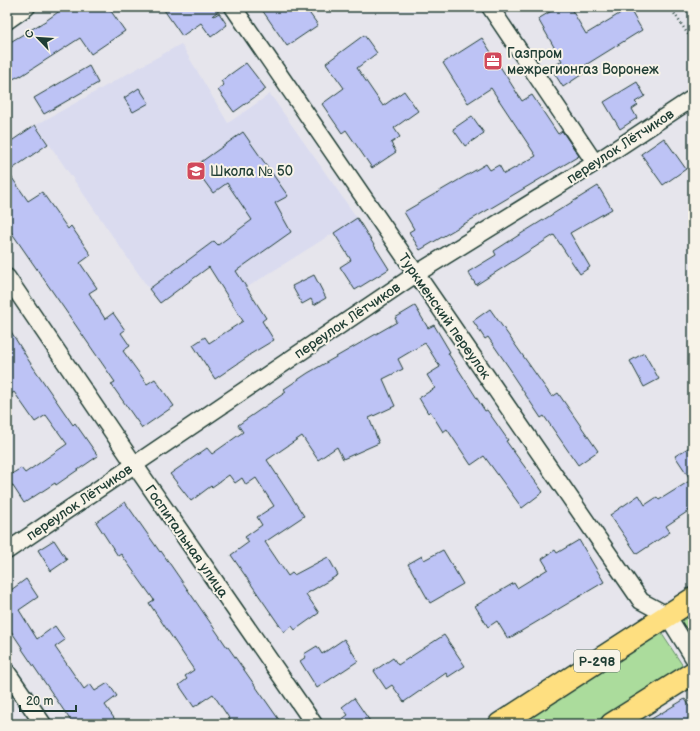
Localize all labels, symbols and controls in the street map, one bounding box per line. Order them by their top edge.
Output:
north arrow [18,18,58,58]
text: С [22,27,37,40]
place label: Газпром межрегионгаз Воронеж [507,45,659,78]
office icon: Газпром межрегионгаз Воронеж [482,50,504,72]
street label: переулок Лётчиков [563,105,678,187]
school or university icon: Школа № 50 [185,160,207,182]
place label: Школа № 50 [210,163,293,180]
street label: Туркменский переулок [395,250,495,383]
street label: переулок Лётчиков [291,278,404,362]
street label: переулок Лётчиков [23,460,136,544]
street label: Госпитальная улица [141,482,232,602]
road number: Р-298 [574,650,620,672]
scale bar [20,687,76,713]
text: 20 m [26,694,53,709]

